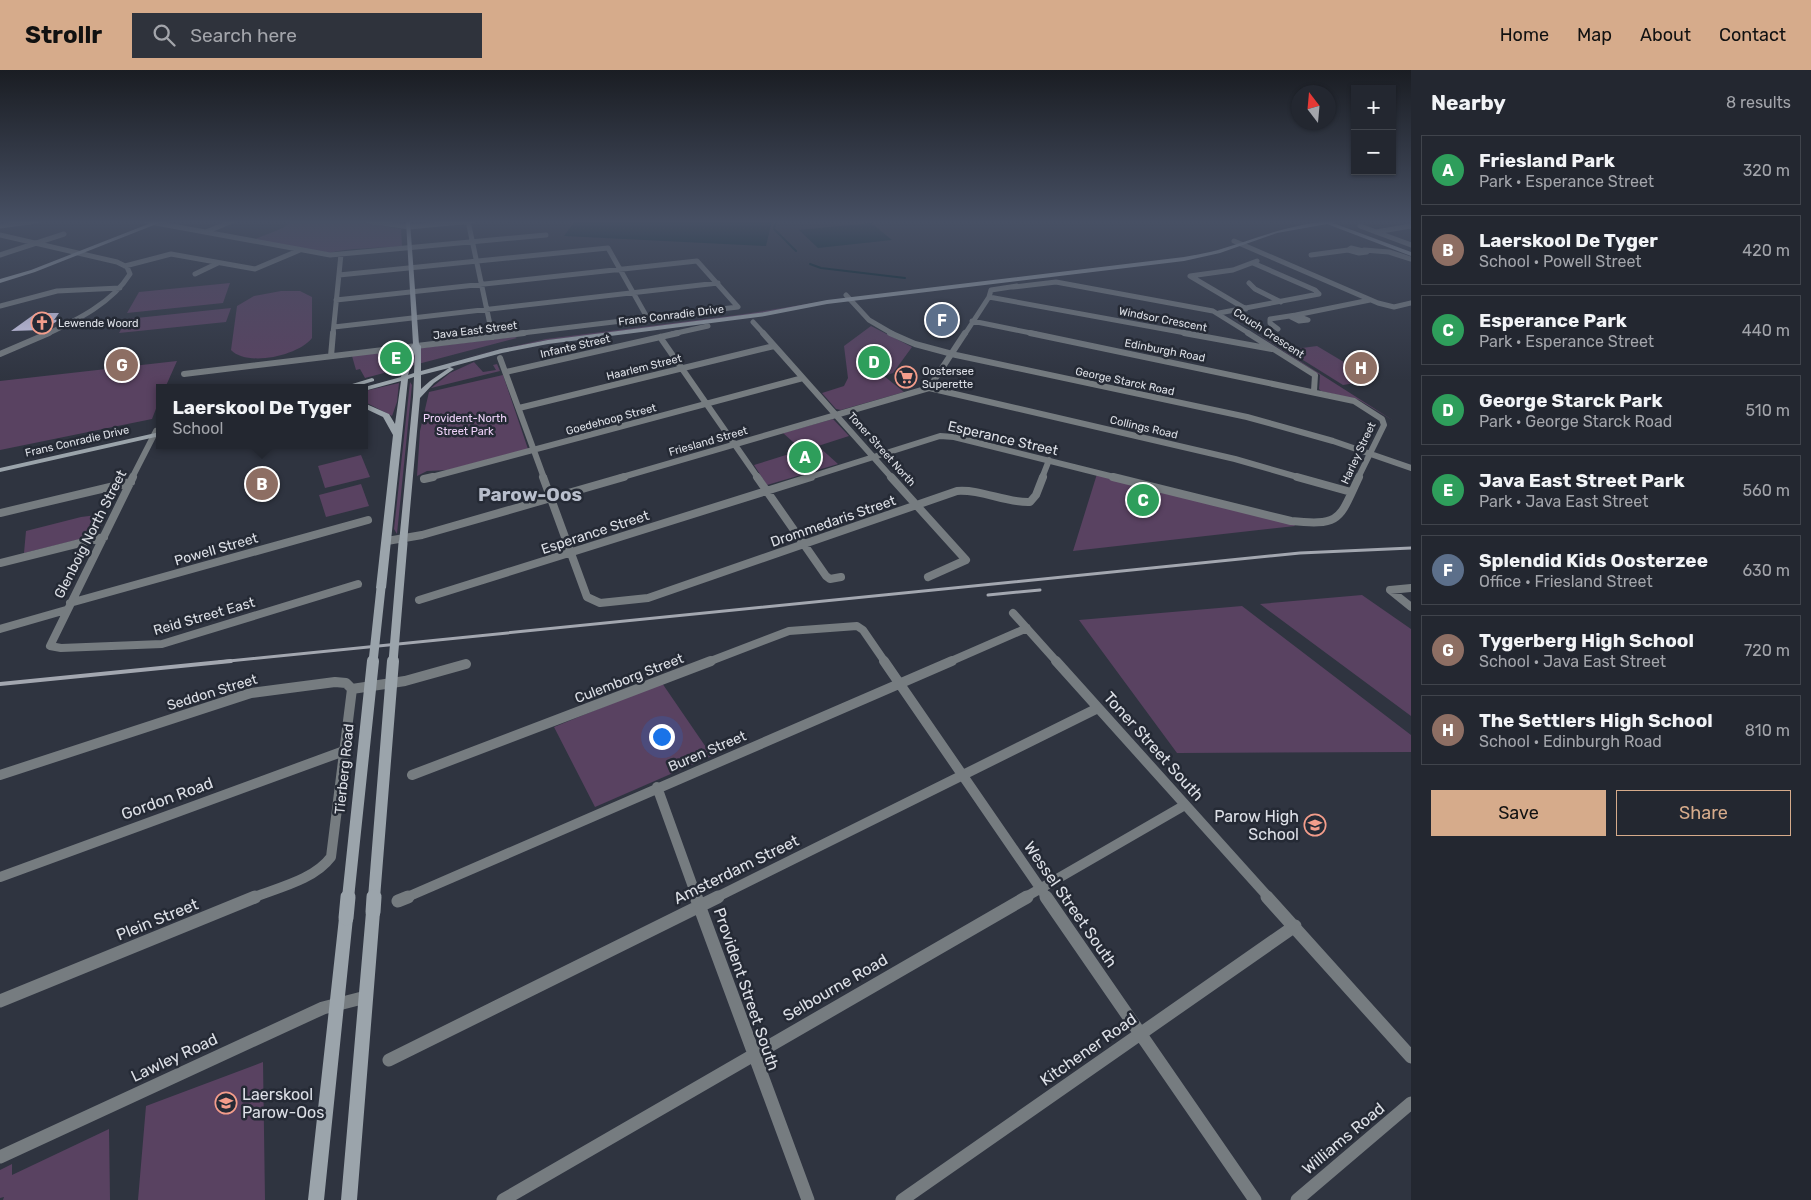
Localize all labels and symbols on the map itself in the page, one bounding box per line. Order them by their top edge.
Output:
north arrow [1291,85,1336,130]
pin: F [926,301,958,339]
street label: Frans Conradie Drive [617,303,725,328]
street label: Windsor Crescent [1118,305,1209,335]
street label: Couch Crescent [1231,306,1307,362]
church icon: Lewende Woord [30,311,54,335]
place label: Lewende Woord [58,317,139,330]
street label: Java East Street [432,319,519,342]
street label: Infante Street [539,332,612,361]
street label: Edinburgh Road [1124,336,1206,365]
pin: E [380,339,412,377]
pin: D [858,343,890,381]
pin: G [106,346,138,384]
pin: H [1345,349,1377,387]
street label: Haarlem Street [605,352,684,383]
supermarket icon: Oostersee Superette [894,365,918,389]
place label: Oostersee Superette [922,365,974,391]
street label: George Starck Road [1074,365,1176,398]
street label: Goedehoop Street [565,401,658,438]
street label: Toner Street North [845,410,918,489]
park label: Provident-North Street Park [423,412,507,438]
street label: Collings Road [1109,413,1179,442]
street label: Esperance Street [946,418,1060,460]
street label: Harley Street [1338,419,1379,486]
street label: Frans Conradie Drive [24,423,130,460]
street label: Friesland Street [667,424,750,459]
pin: A [789,438,821,476]
pin: B [246,465,278,503]
street label: Glenboig North Street [51,467,130,601]
pin: C [1127,481,1159,519]
district label: Parow-Oos [478,483,582,506]
street label: Drommedaris Street [768,492,899,551]
street label: Esperance Street [539,507,652,558]
street label: Powell Street [172,529,260,570]
street label: Reid Street East [151,594,257,639]
street label: Culemborg Street [572,650,687,707]
street label: Seddon Street [165,671,260,714]
street label: Toner Street South [1100,688,1208,805]
street label: Tierberg Road [331,723,358,815]
your location [649,724,675,750]
street label: Buren Street [666,727,749,776]
street label: Gordon Road [119,773,216,824]
place label: Parow High School [1214,807,1299,844]
school or university icon: Parow High School [1303,813,1327,837]
street label: Amsterdam Street [670,831,802,908]
street label: Wessel Street South [1020,838,1121,971]
street label: Plein Street [113,894,201,945]
street label: Provident Street South [710,905,783,1073]
street label: Selbourne Road [780,950,891,1025]
street label: Kitchener Road [1036,1009,1140,1090]
street label: Lawley Road [128,1029,221,1086]
place label: Laerskool Parow-Oos [242,1085,324,1122]
school or university icon: Laerskool Parow-Oos [214,1091,238,1115]
street label: Williams Road [1298,1099,1388,1178]

